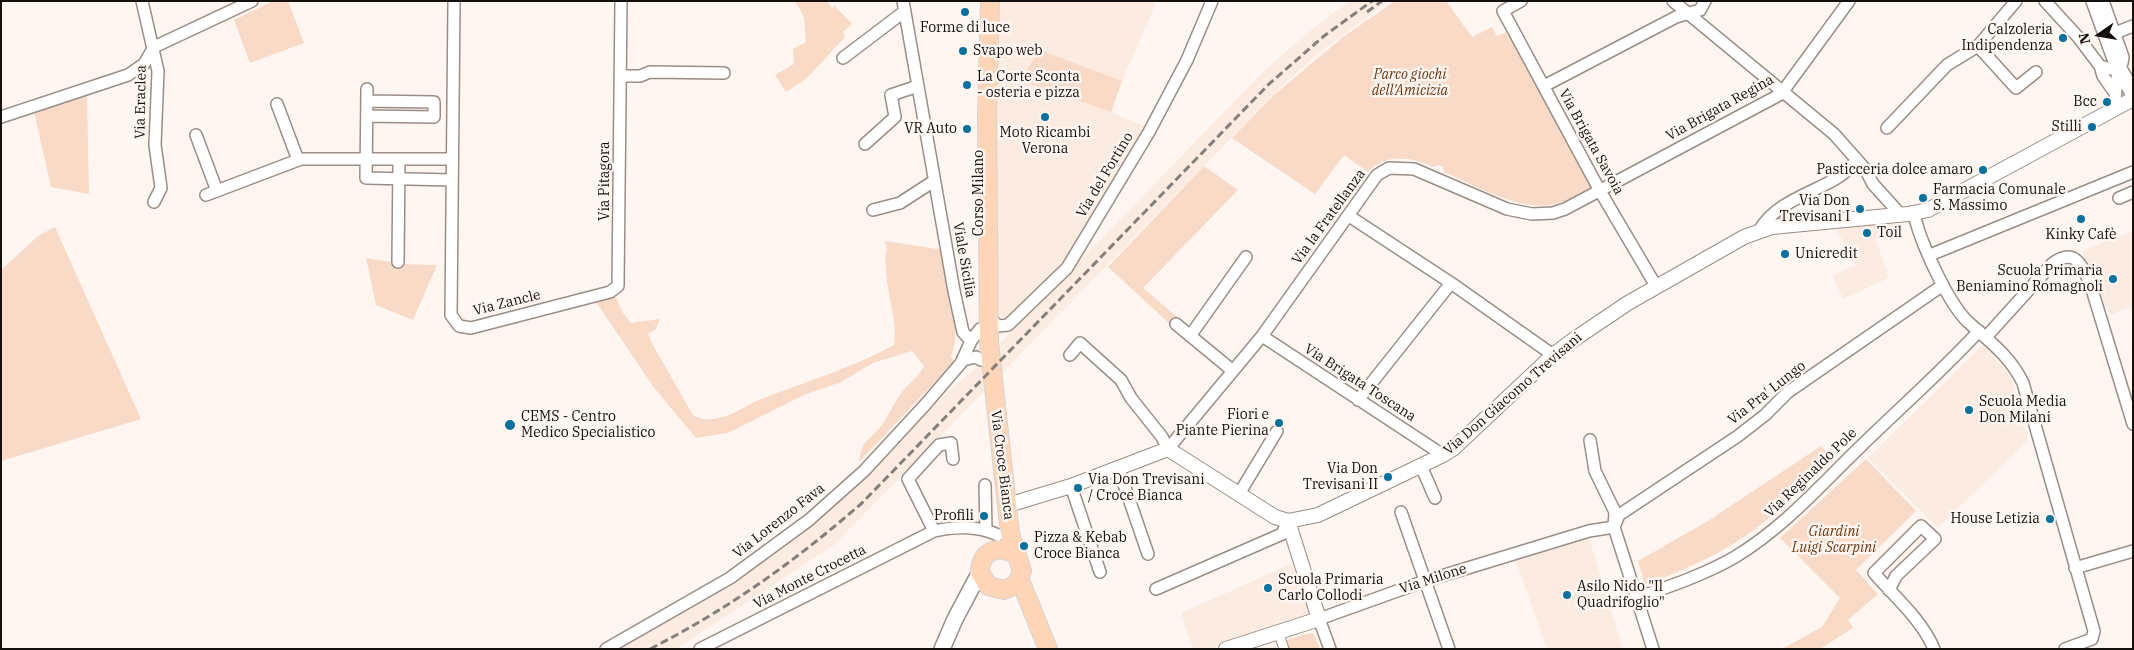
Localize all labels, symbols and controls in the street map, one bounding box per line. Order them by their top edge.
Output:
marker: Forme di luce [959,6,971,18]
north arrow [2074,10,2124,60]
place label: Forme di luce [920,20,1010,36]
place label: Calzoleria Indipendenza [1961,22,2053,54]
text: N [2074,31,2094,46]
marker: Calzoleria Indipendenza [2057,32,2069,44]
place label: Svapo web [973,43,1043,59]
marker: Svapo web [957,45,969,57]
street label: Via Eraclea [132,65,150,139]
park label: Parco giochi dell'Amicizia [1372,67,1448,100]
place label: La Corte Sconta - osteria e pizza [977,69,1080,102]
street label: Via Brigata Regina [1663,71,1777,145]
marker: La Corte Sconta - osteria e pizza [961,79,973,91]
street label: Via Brigata Savoia [1555,86,1627,198]
place label: Bcc [2073,94,2097,110]
marker: Bcc [2101,96,2113,108]
marker: Moto Ricambi Verona [1039,111,1051,123]
place label: Stilli [2052,119,2082,135]
place label: VR Auto [904,121,957,137]
marker: Stilli [2086,121,2098,133]
marker: VR Auto [961,123,973,135]
place label: Moto Ricambi Verona [1000,125,1090,158]
street label: Via del Fortino [1073,129,1137,221]
street label: Via Pitagora [597,141,613,221]
street label: Corso Milano [971,150,987,236]
place label: Pasticceria dolce amaro [1816,162,1973,178]
marker: Pasticceria dolce amaro [1977,164,1989,176]
street label: Via la Fratellanza [1289,166,1369,268]
place label: Farmacia Comunale S. Massimo [1933,182,2066,214]
marker: Farmacia Comunale S. Massimo [1917,192,1929,204]
place label: Via Don Trevisani I [1780,193,1850,226]
marker: Via Don Trevisani I [1854,203,1866,215]
marker: Kinky Cafè [2075,213,2087,225]
street label: Viale Sicilia [949,221,979,299]
place label: Toil [1877,225,1902,241]
marker: Toil [1861,227,1873,239]
place label: Kinky Cafè [2046,227,2116,243]
place label: Unicredit [1795,246,1858,262]
marker: Unicredit [1779,248,1791,260]
place label: Scuola Primaria Beniamino Romagnoli [1956,263,2103,296]
marker: Scuola Primaria Beniamino Romagnoli [2107,273,2119,285]
street label: Via Zancle [472,287,542,319]
street label: Via Don Giacomo Trevisani [1440,329,1586,459]
street label: Via Brigata Toscana [1301,341,1419,425]
street label: Via Pra' Lungo [1725,357,1809,429]
place label: Scuola Media Don Milani [1979,394,2067,427]
marker: Scuola Media Don Milani [1963,404,1975,416]
place label: Fiori e Piante Pierina [1176,407,1269,440]
place label: CEMS - Centro Medico Specialistico [521,409,655,442]
street label: Via Croce Bianca [987,409,1017,521]
marker: Fiori e Piante Pierina [1273,417,1285,429]
marker: CEMS - Centro Medico Specialistico [503,418,517,432]
street label: Via Reginaldo Pole [1761,425,1861,521]
place label: Via Don Trevisani II [1303,461,1378,494]
marker: Via Don Trevisani II [1382,471,1394,483]
place label: Via Don Trevisani / Croce Bianca [1088,472,1205,504]
street label: Via Lorenzo Fava [730,480,828,562]
marker: Via Don Trevisani / Croce Bianca [1072,482,1084,494]
place label: Profili [934,508,974,524]
marker: Profili [978,510,990,522]
place label: House Letizia [1950,511,2040,527]
marker: House Letizia [2044,513,2056,525]
park label: Giardini Luigi Scarpini [1792,524,1876,556]
place label: Pizza & Kebab Croce Bianca [1034,530,1127,562]
marker: Pizza & Kebab Croce Bianca [1018,540,1030,552]
street label: Via Monte Crocetta [751,541,869,613]
street label: Via Milone [1397,560,1469,598]
place label: Scuola Primaria Carlo Collodi [1278,572,1384,604]
place label: Asilo Nido "Il Quadrifoglio" [1577,579,1665,612]
marker: Scuola Primaria Carlo Collodi [1262,582,1274,594]
marker: Asilo Nido "Il Quadrifoglio" [1561,589,1573,601]

